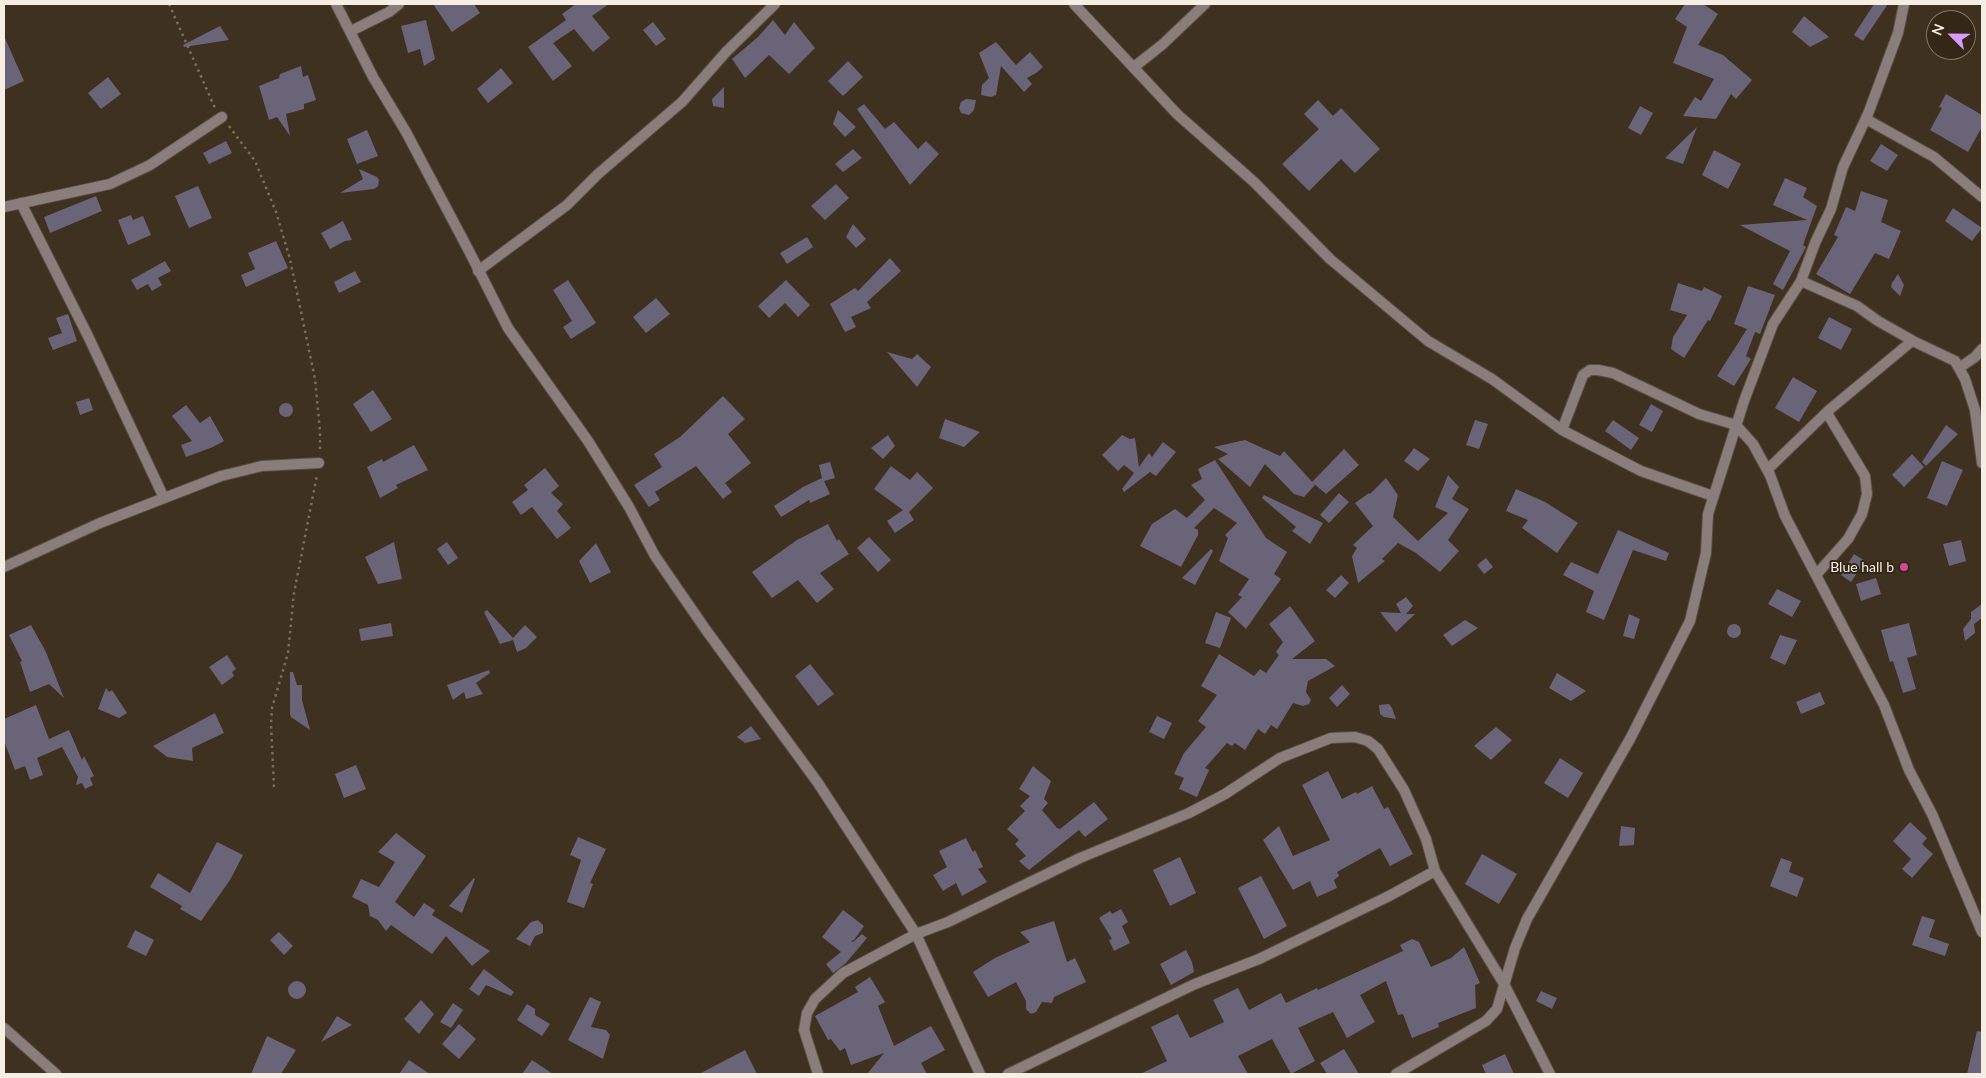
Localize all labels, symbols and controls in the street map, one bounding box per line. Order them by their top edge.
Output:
north arrow [1926,10,1976,60]
text: N [1928,21,1948,38]
place label: Blue hall b [1830,559,1894,575]
marker: Blue hall b [1898,561,1910,573]

